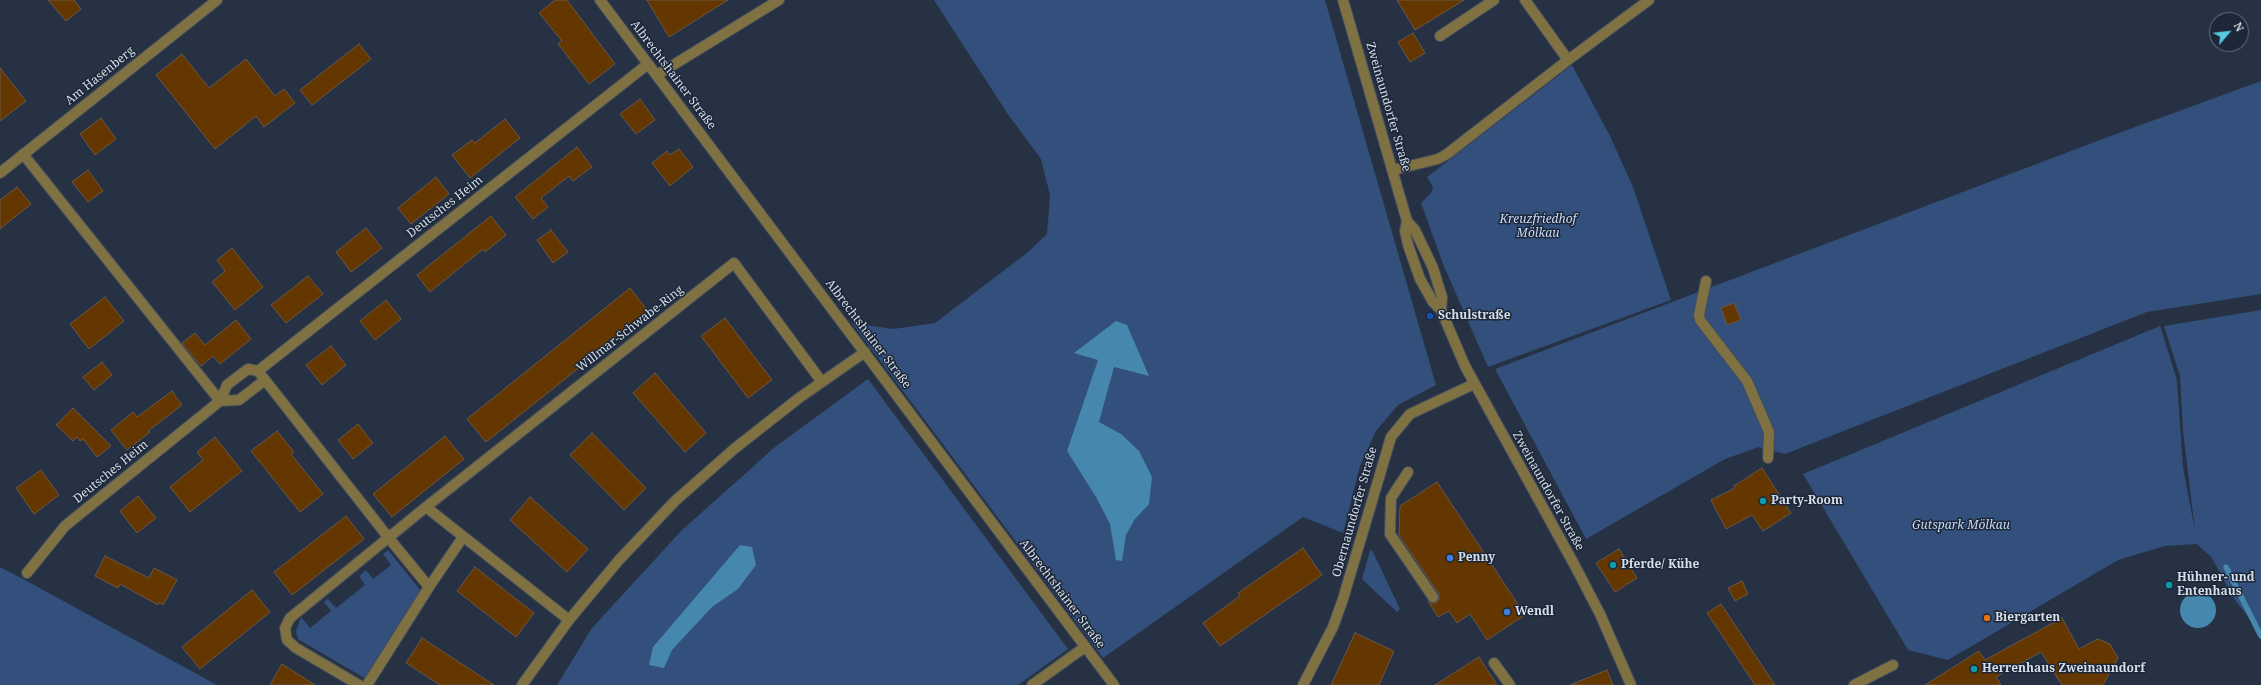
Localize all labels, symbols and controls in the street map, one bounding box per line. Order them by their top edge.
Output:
north arrow [2209,12,2249,52]
street label: Albrechtshainer Straße [627,18,719,132]
text: N [2230,19,2248,34]
street label: Zweinaundorfer Straße [1363,40,1413,174]
street label: Am Hasenberg [63,44,137,108]
street label: Deutsches Heim [404,173,486,241]
park label: Kreuzfriedhof Mölkau [1500,213,1576,241]
street label: Albrechtshainer Straße [822,277,914,391]
street label: Willmar-Schwabe-Ring [574,283,686,375]
place label: Schulstraße [1438,309,1511,323]
marker: Schulstraße [1425,311,1435,321]
street label: Zweinaundorfer Straße [1509,429,1587,553]
street label: Deutsches Heim [71,437,151,507]
street label: Obernaundorfer Straße [1329,445,1381,579]
place label: Party-Room [1771,494,1843,508]
marker: Party-Room [1758,496,1768,506]
park label: Gutspark Mölkau [1912,519,2010,533]
street label: Albrechtshainer Straße [1016,537,1108,651]
place label: Penny [1458,551,1495,565]
marker: Penny [1445,553,1455,563]
place label: Pferde/ Kühe [1621,558,1699,572]
marker: Pferde/ Kühe [1608,560,1618,570]
place label: Hühner- und Entenhaus [2177,571,2255,599]
marker: Hühner- und Entenhaus [2164,580,2174,590]
place label: Wendl [1515,605,1554,619]
marker: Wendl [1502,607,1512,617]
place label: Biergarten [1995,611,2060,625]
marker: Biergarten [1982,613,1992,623]
place label: Herrenhaus Zweinaundorf [1982,662,2145,676]
marker: Herrenhaus Zweinaundorf [1969,664,1979,674]

